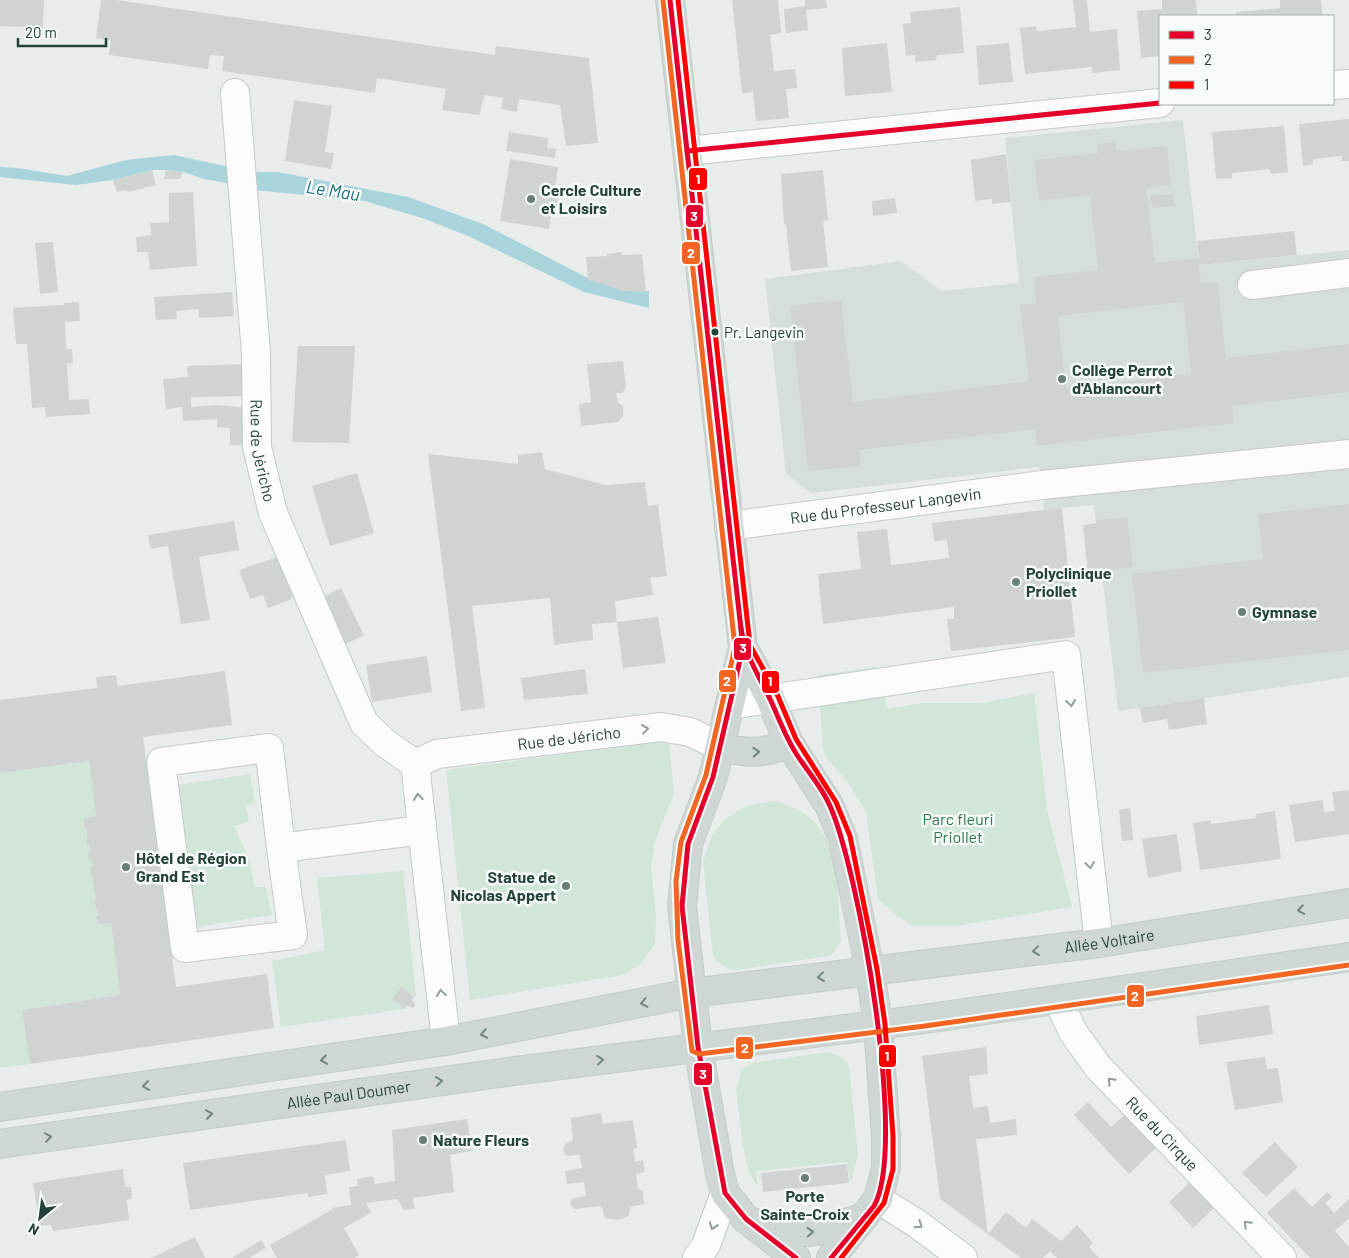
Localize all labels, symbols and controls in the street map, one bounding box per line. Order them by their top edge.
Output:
scale bar [18,15,105,47]
legend [1159,15,1334,105]
text: 20 m [25,23,57,41]
text: 3 [1204,25,1212,43]
text: 2 [1204,50,1212,68]
text: 1 [1204,75,1209,93]
line badge: 1 [688,167,708,191]
text: 1 [696,170,701,187]
water label: Le Mau [305,175,362,205]
place label: Cercle Culture et Loisirs [541,180,642,217]
marker: Cercle Culture et Loisirs [525,193,537,205]
line badge: 3 [685,204,704,228]
text: 3 [690,207,698,224]
line badge: 2 [681,241,701,265]
text: 2 [687,244,695,261]
place label: Pr. Langevin [724,323,804,341]
marker: Pr. Langevin [710,327,720,337]
place label: Collège Perrot d'Ablancourt [1072,360,1173,397]
marker: Collège Perrot d'Ablancourt [1056,373,1068,385]
street label: Rue de Jéricho [247,399,280,504]
street label: Rue du Professeur Langevin [789,483,982,527]
place label: Polyclinique Priollet [1026,563,1112,600]
marker: Polyclinique Priollet [1010,576,1022,588]
place label: Gymnase [1252,602,1317,621]
marker: Gymnase [1236,606,1248,618]
line badge: 3 [733,637,752,661]
text: 3 [739,639,747,656]
line badge: 2 [718,669,737,693]
line badge: 1 [761,670,780,694]
text: 2 [723,672,731,689]
text: 1 [768,672,773,689]
one-way arrow [1065,699,1076,707]
street label: Rue de Jéricho [516,722,622,753]
one-way arrow [642,724,650,735]
one-way arrow [752,747,760,758]
one-way arrow [413,792,424,800]
park label: Parc fleuri Priollet [922,809,994,846]
place label: Hôtel de Région Grand Est [136,848,246,885]
marker: Hôtel de Région Grand Est [120,861,132,873]
one-way arrow [1084,861,1095,869]
place label: Statue de Nicolas Appert [450,867,556,904]
marker: Statue de Nicolas Appert [560,880,572,892]
one-way arrow [1296,904,1304,915]
street label: Allée Voltaire [1063,924,1156,956]
one-way arrow [1032,945,1040,956]
one-way arrow [817,971,826,981]
line badge: 2 [1126,984,1145,1008]
text: 2 [1131,987,1139,1004]
one-way arrow [436,989,447,997]
one-way arrow [639,998,648,1008]
one-way arrow [480,1029,488,1039]
line badge: 2 [735,1036,754,1060]
text: 2 [741,1039,749,1056]
line badge: 1 [878,1044,897,1068]
text: 1 [885,1047,890,1064]
one-way arrow [319,1054,327,1065]
one-way arrow [597,1055,605,1066]
line badge: 3 [693,1062,713,1086]
text: 3 [699,1065,707,1082]
street label: Allée Paul Doumer [285,1076,412,1112]
one-way arrow [435,1077,444,1087]
one-way arrow [1108,1077,1117,1086]
one-way arrow [141,1081,150,1091]
street label: Rue du Cirque [1122,1092,1203,1175]
one-way arrow [205,1110,213,1120]
place label: Nature Fleurs [433,1130,529,1149]
one-way arrow [44,1133,53,1143]
marker: Nature Fleurs [417,1134,429,1146]
marker: Porte Sainte-Croix [799,1172,811,1184]
place label: Porte Sainte-Croix [760,1186,850,1223]
north arrow [15,1193,65,1243]
text: N [25,1220,42,1239]
one-way arrow [913,1220,922,1228]
one-way arrow [709,1221,719,1230]
one-way arrow [1244,1221,1253,1230]
one-way arrow [806,1227,814,1238]

